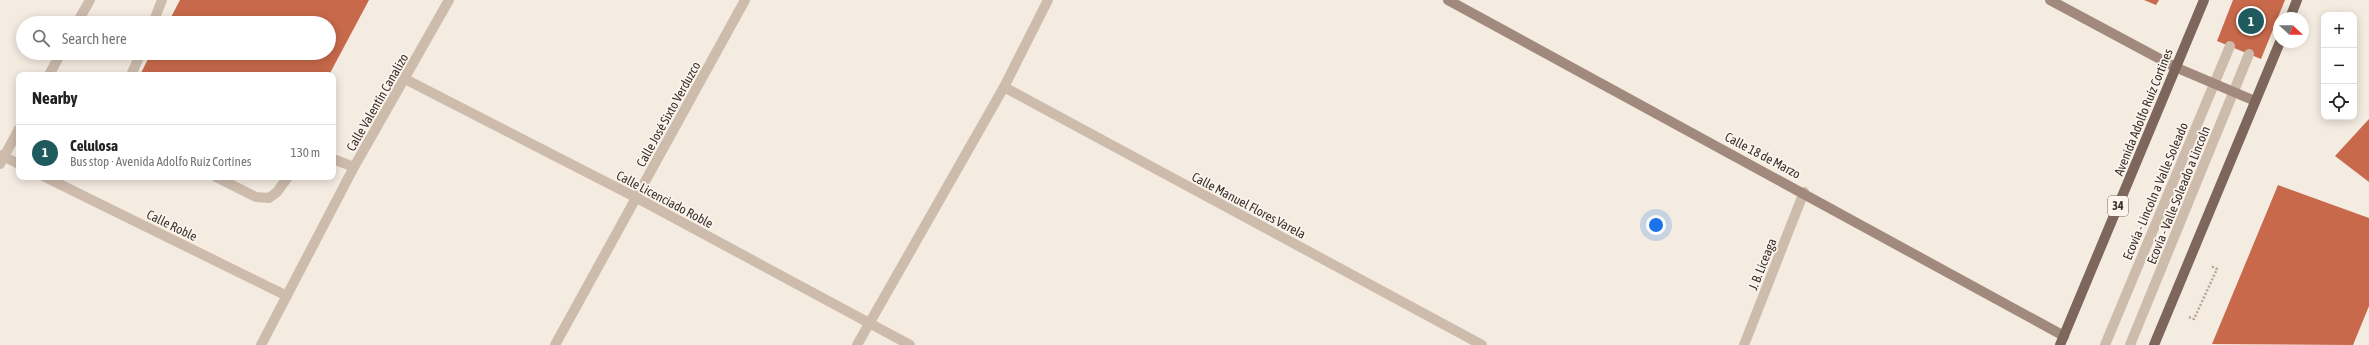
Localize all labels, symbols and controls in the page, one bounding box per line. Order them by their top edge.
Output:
pin: 1 [2238,6,2264,36]
north arrow [2273,12,2309,48]
map controls [2321,12,2357,120]
button: + [2321,12,2357,48]
search box [16,16,336,60]
icon: search [30,27,52,49]
text: Search here [62,30,127,47]
street label: Avenida Adolfo Ruíz Cortines [2111,46,2176,178]
button: − [2321,48,2357,84]
street label: Calle Valentín Canalizo [343,51,411,154]
street label: Calle José Sixto Verduzco [633,59,704,169]
button: locate [2321,84,2357,120]
text: Nearby [32,88,78,108]
street label: Ecovía - Lincoln a Valle Soleado [2120,120,2191,262]
street label: Ecovía - Valle Soleado a Lincoln [2144,124,2213,266]
street label: Calle 18 de Marzo [1722,129,1803,182]
text: Celulosa [70,137,118,154]
text: 1 [42,145,48,160]
text: 130 m [291,145,320,160]
text: Bus stop · Avenida Adolfo Ruíz Cortines [70,154,251,169]
street label: Calle Licenciado Roble [614,168,716,231]
street label: Calle Manuel Flores Varela [1189,169,1308,242]
road number: 34 [2108,196,2128,216]
street label: Calle Roble [144,207,200,244]
your location [1646,215,1666,235]
street label: J. B. Liceaga [1745,236,1780,292]

